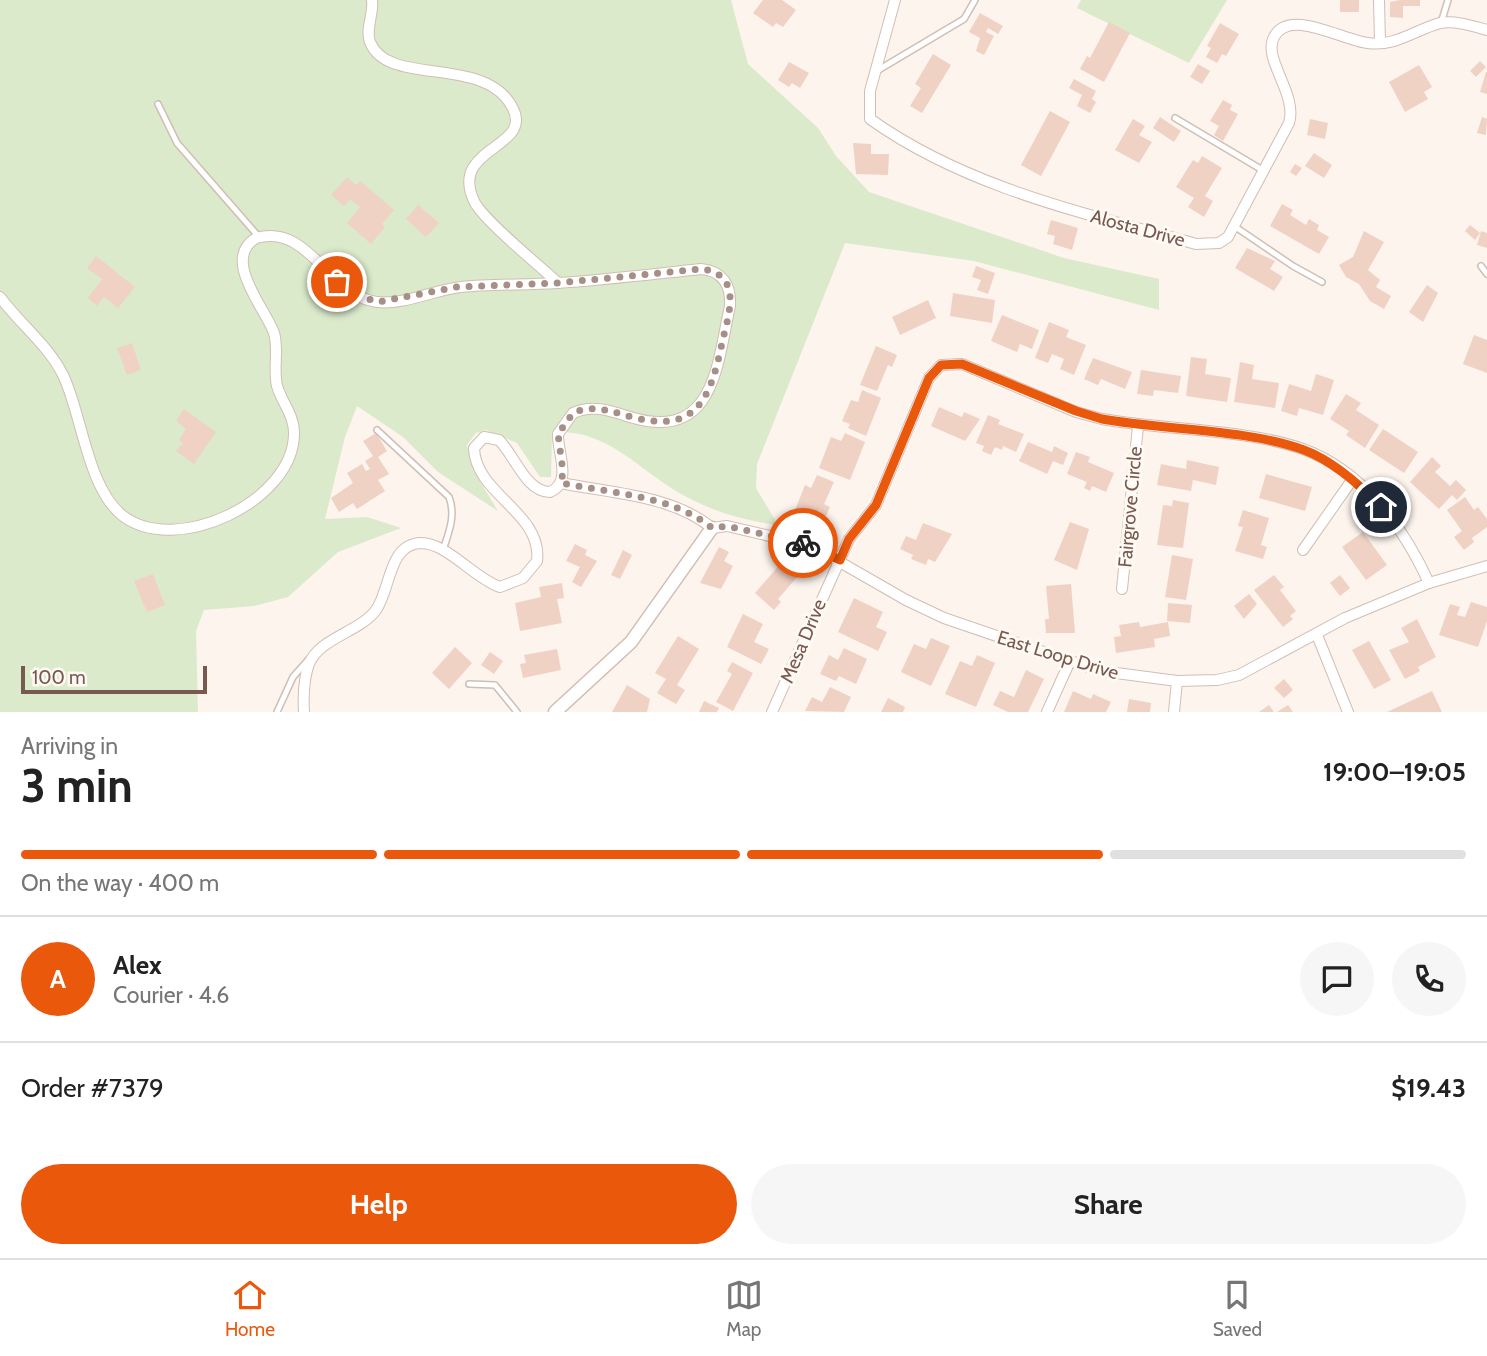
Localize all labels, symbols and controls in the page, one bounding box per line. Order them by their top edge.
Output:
street label: Alosta Drive [1088,204,1188,252]
pin [307,252,367,312]
icon: bag [318,263,356,301]
street label: Fairgrove Circle [1113,445,1147,568]
pin [1351,477,1411,537]
icon: home [1362,488,1400,526]
courier [768,508,838,578]
icon: bike [784,524,822,562]
street label: Mesa Drive [775,595,831,686]
street label: East Loop Drive [994,626,1122,684]
scale bar [21,663,206,695]
text: 100 m [32,666,86,689]
text: Arriving in [21,732,118,760]
text: 19:00–19:05 [1323,756,1466,788]
text: 3 min [21,758,133,814]
text: On the way · 400 m [21,869,219,897]
button: chat [1300,942,1374,1016]
button: phone [1392,942,1466,1016]
text: Alex [113,949,162,981]
text: A [50,963,66,995]
text: Courier · 4.6 [113,981,229,1009]
text: Order #7379 [21,1072,164,1104]
text: $19.43 [1391,1072,1466,1104]
button: Help [21,1164,737,1244]
button: Share [751,1164,1466,1244]
tab: Home [225,1276,275,1341]
tab: Map [725,1276,763,1341]
tab: Saved [1213,1276,1262,1341]

